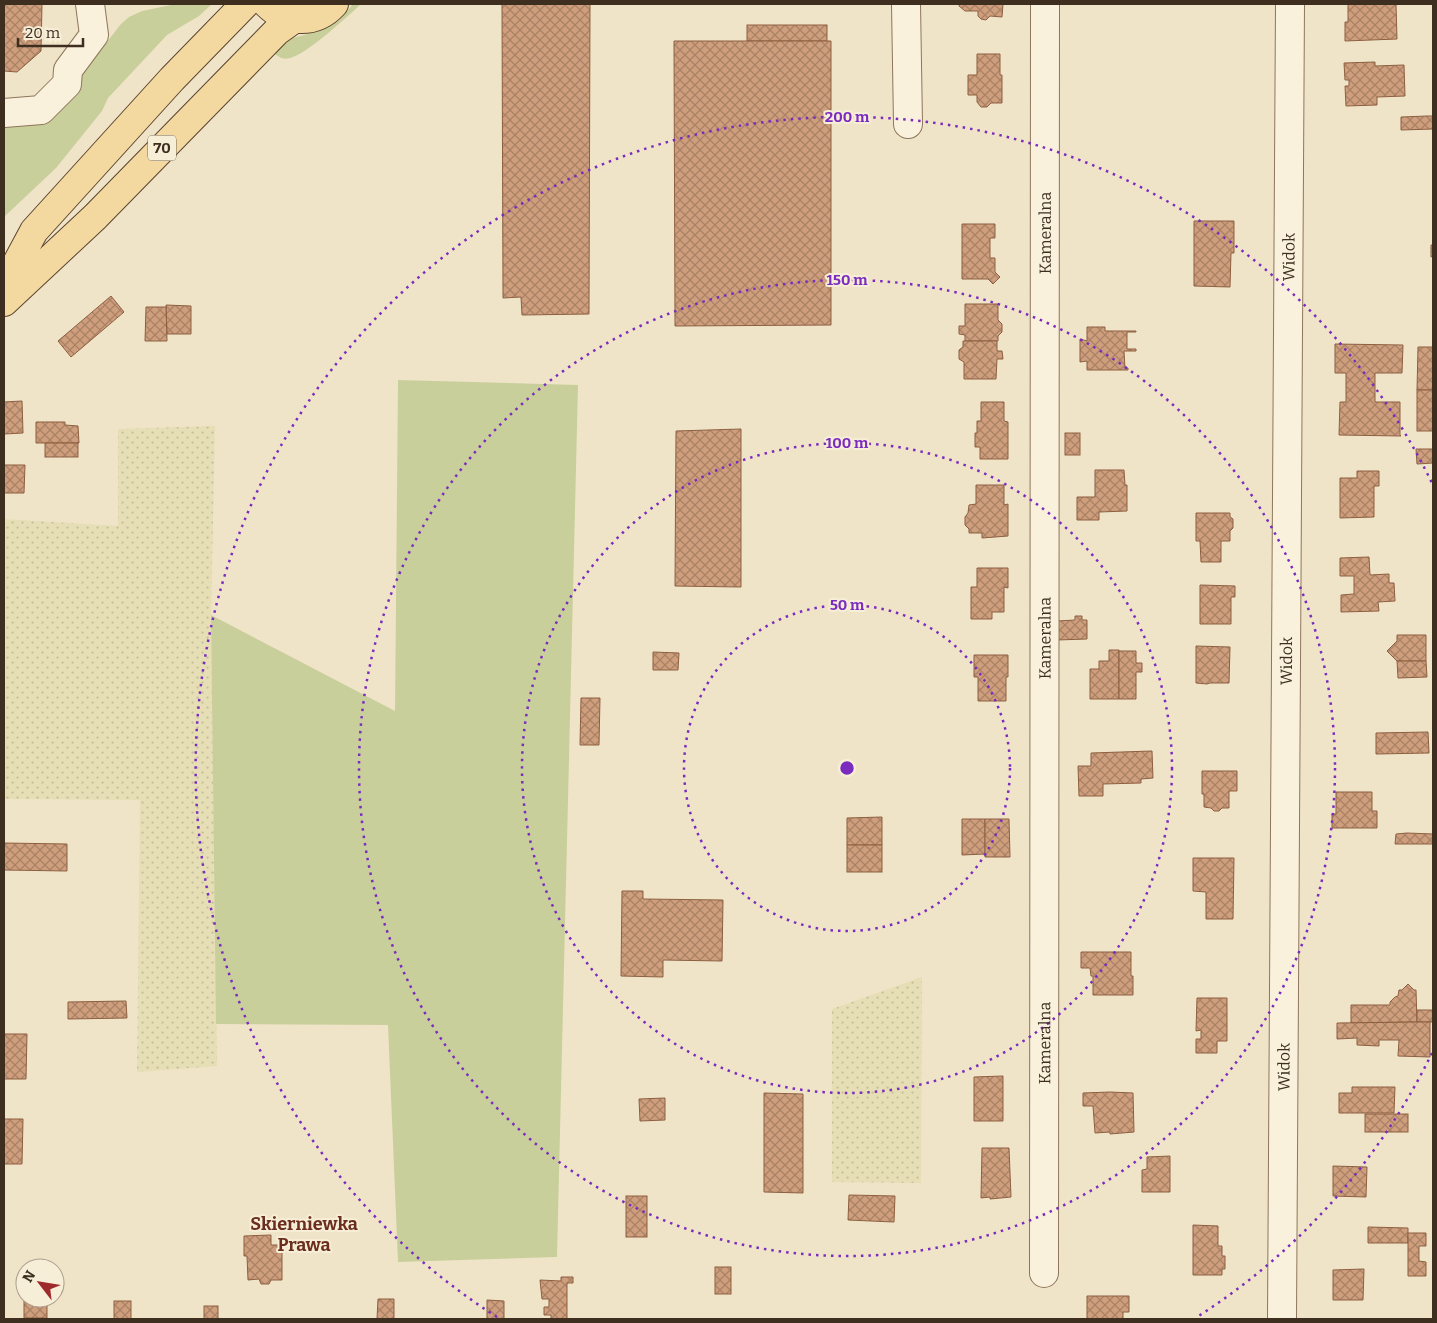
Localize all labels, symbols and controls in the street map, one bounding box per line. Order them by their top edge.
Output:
scale bar [18,15,82,47]
text: 20 m [25,24,61,42]
text: 200 m [825,108,870,126]
road number: 70 [148,136,176,160]
street label: Kameralna [1035,192,1054,274]
street label: Widok [1279,233,1298,281]
text: 150 m [826,271,868,289]
text: 100 m [826,434,869,452]
text: 50 m [830,596,865,614]
street label: Kameralna [1035,597,1054,679]
street label: Widok [1276,637,1296,685]
centre of rings [838,759,856,777]
street label: Kameralna [1035,1002,1054,1084]
street label: Widok [1274,1043,1293,1091]
district label: Skierniewka Prawa [250,1213,358,1256]
north arrow [15,1258,65,1308]
text: N [19,1267,39,1286]

